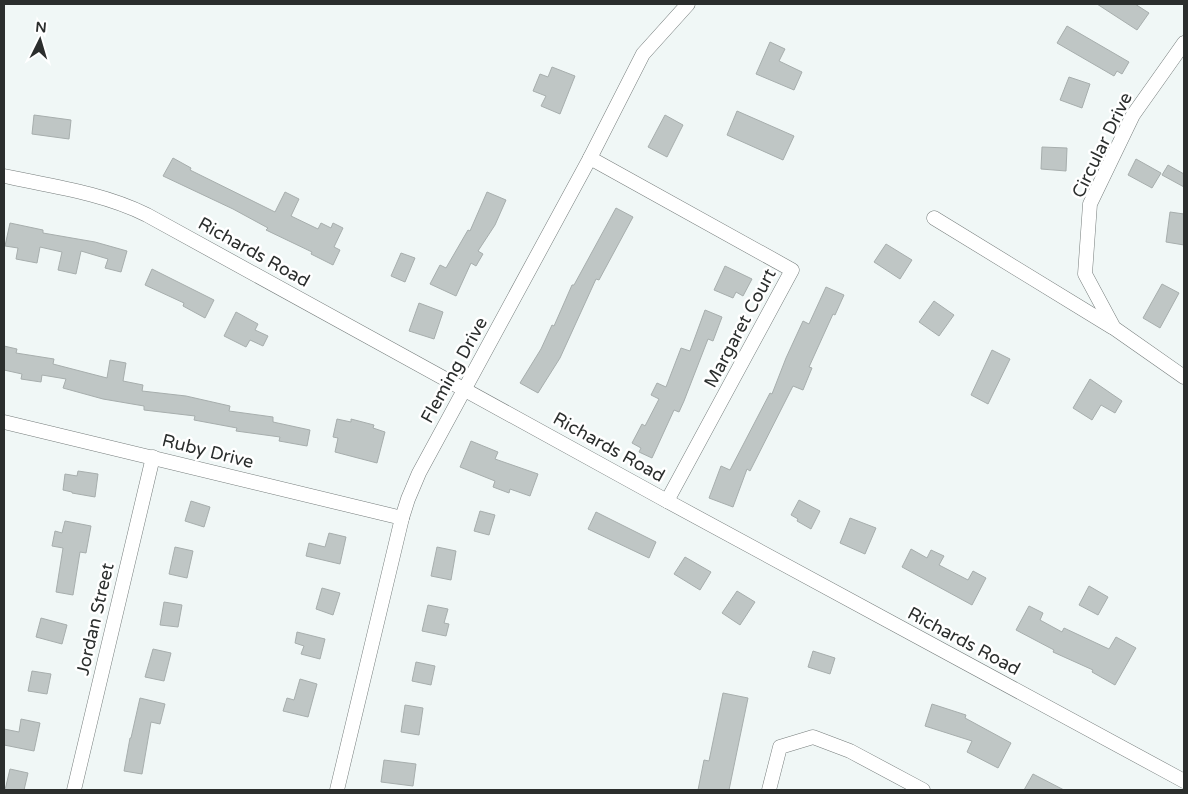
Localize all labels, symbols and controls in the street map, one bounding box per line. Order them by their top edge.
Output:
north arrow [15,15,65,65]
text: N [35,19,47,37]
street label: Circular Drive [1067,89,1137,201]
street label: Richards Road [194,212,314,292]
street label: Margaret Court [699,265,781,391]
street label: Fleming Drive [416,313,492,427]
street label: Richards Road [549,407,669,487]
street label: Ruby Drive [160,429,256,473]
street label: Jordan Street [71,561,119,677]
street label: Richards Road [904,602,1024,680]

